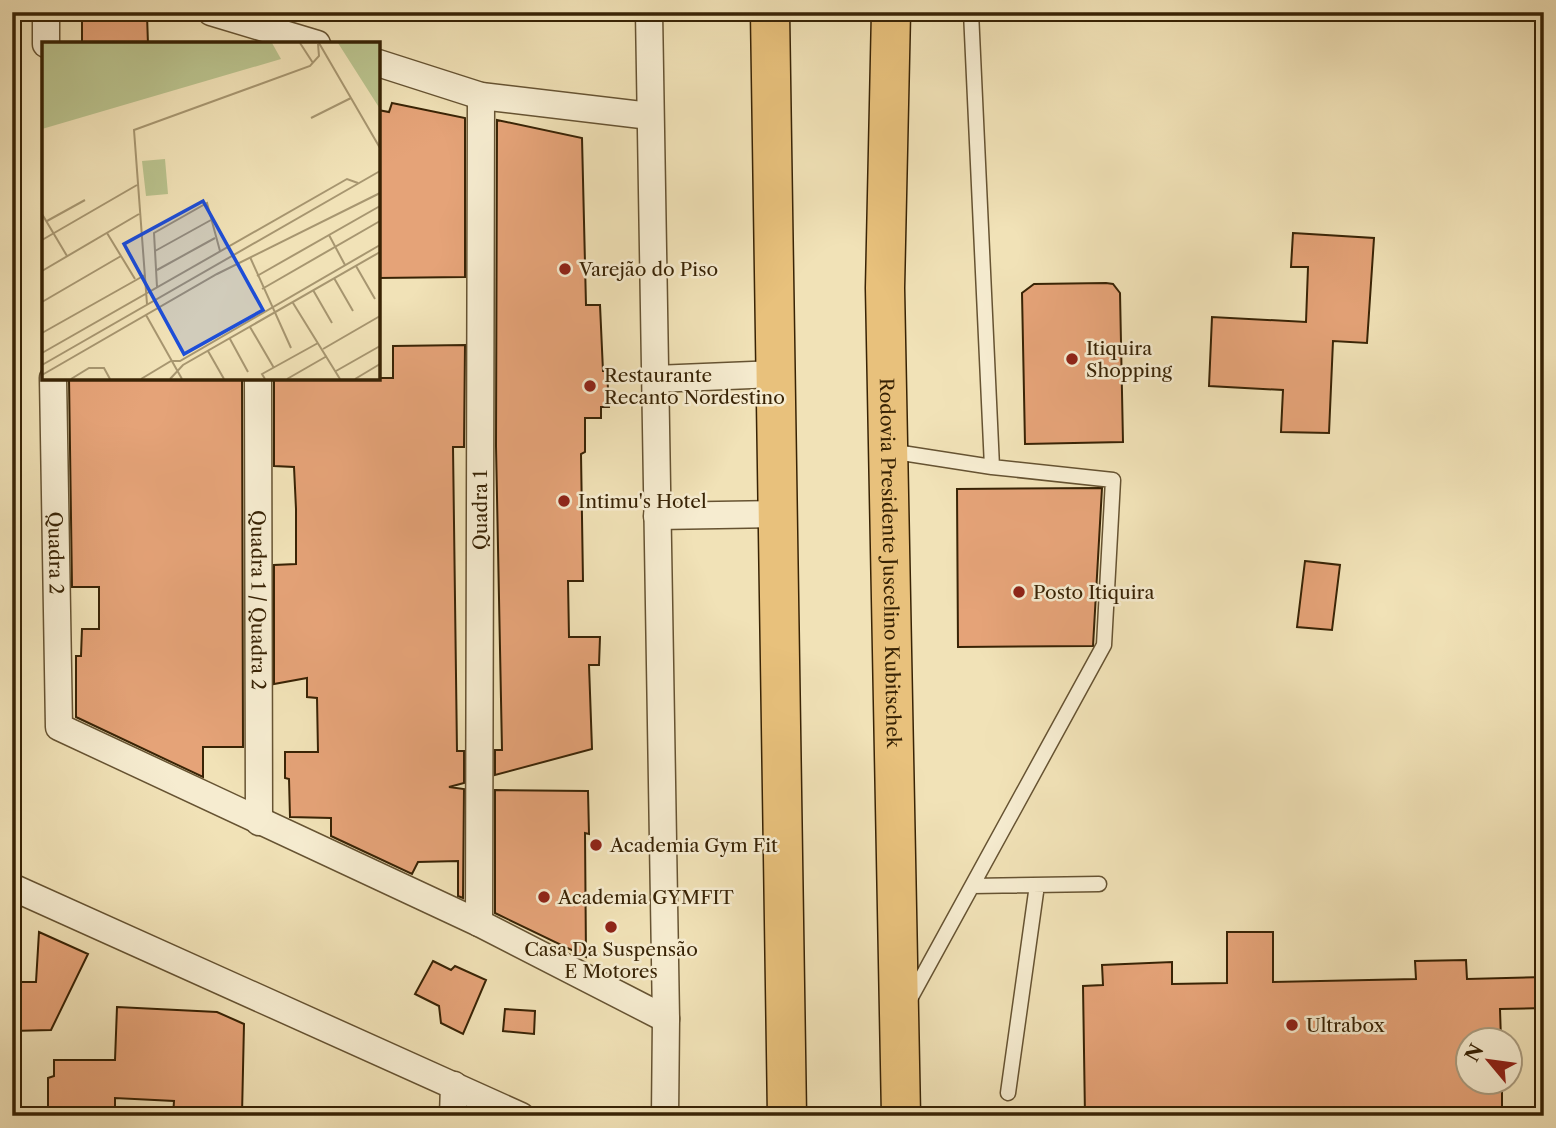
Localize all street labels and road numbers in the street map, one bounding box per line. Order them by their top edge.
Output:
street label: Rodovia Presidente Juscelino Kubitschek [875,378,905,749]
street label: Quadra 1 [468,470,492,550]
street label: Quadra 1 / Quadra 2 [247,510,270,690]
street label: Quadra 2 [44,511,68,595]

